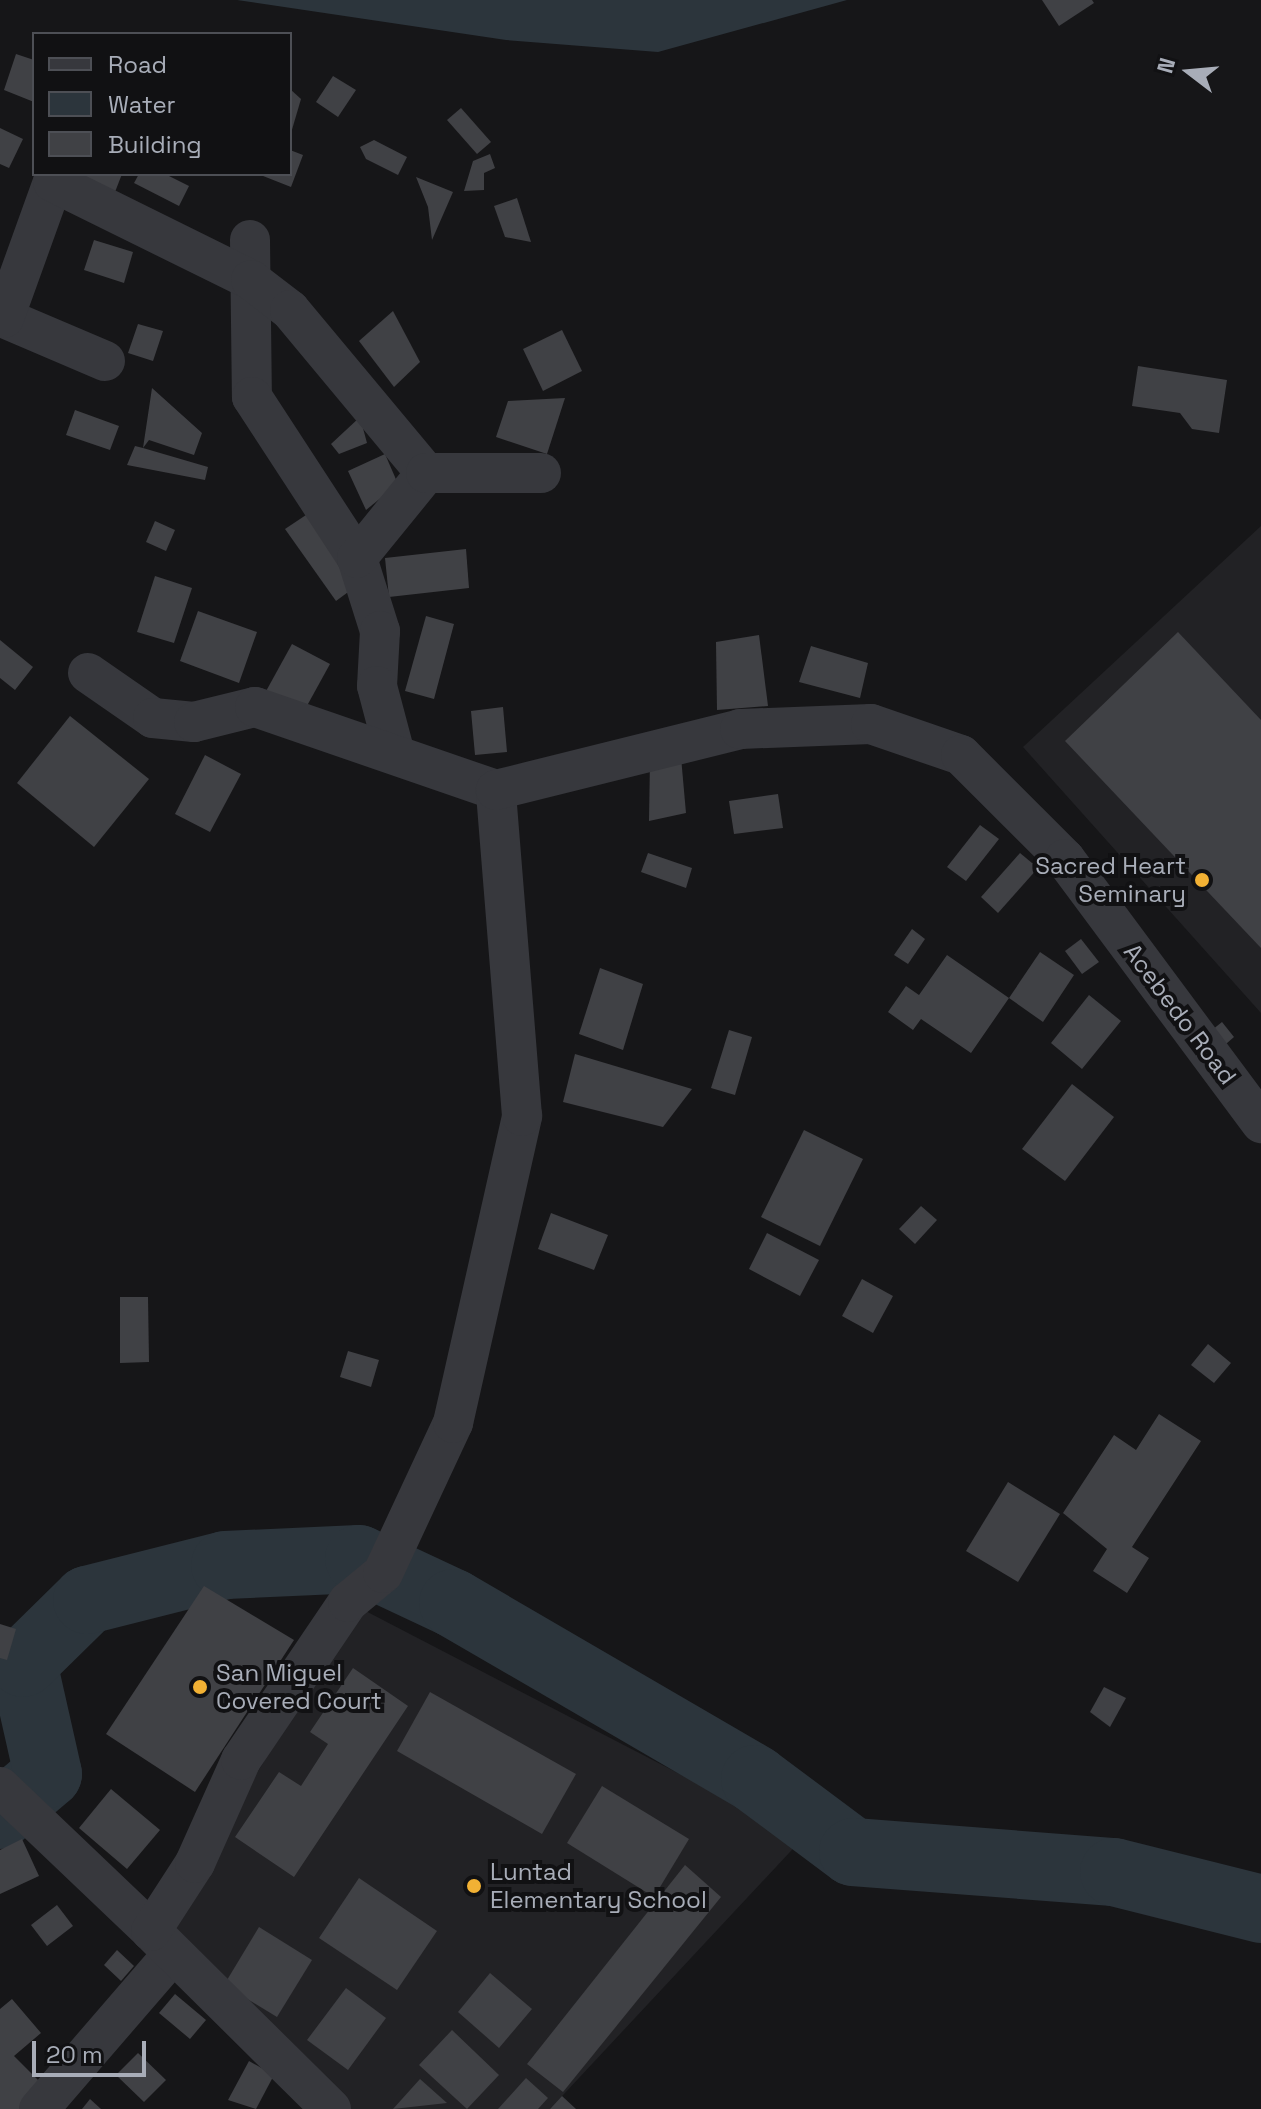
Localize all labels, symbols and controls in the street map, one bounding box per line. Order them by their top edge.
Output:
legend [32,32,292,176]
north arrow [1149,32,1229,112]
text: Road [108,49,167,80]
text: N [1150,54,1181,76]
text: Water [108,89,176,120]
text: Building [108,129,202,160]
place label: Sacred Heart Seminary [1035,852,1186,908]
marker: Sacred Heart Seminary [1193,871,1211,889]
street label: Acebedo Road [1118,938,1242,1090]
place label: San Miguel Covered Court [216,1659,382,1715]
marker: San Miguel Covered Court [191,1678,209,1696]
place label: Luntad Elementary School [490,1858,707,1914]
marker: Luntad Elementary School [465,1877,483,1895]
scale bar [36,2025,150,2075]
text: 20 m [46,2039,103,2070]

